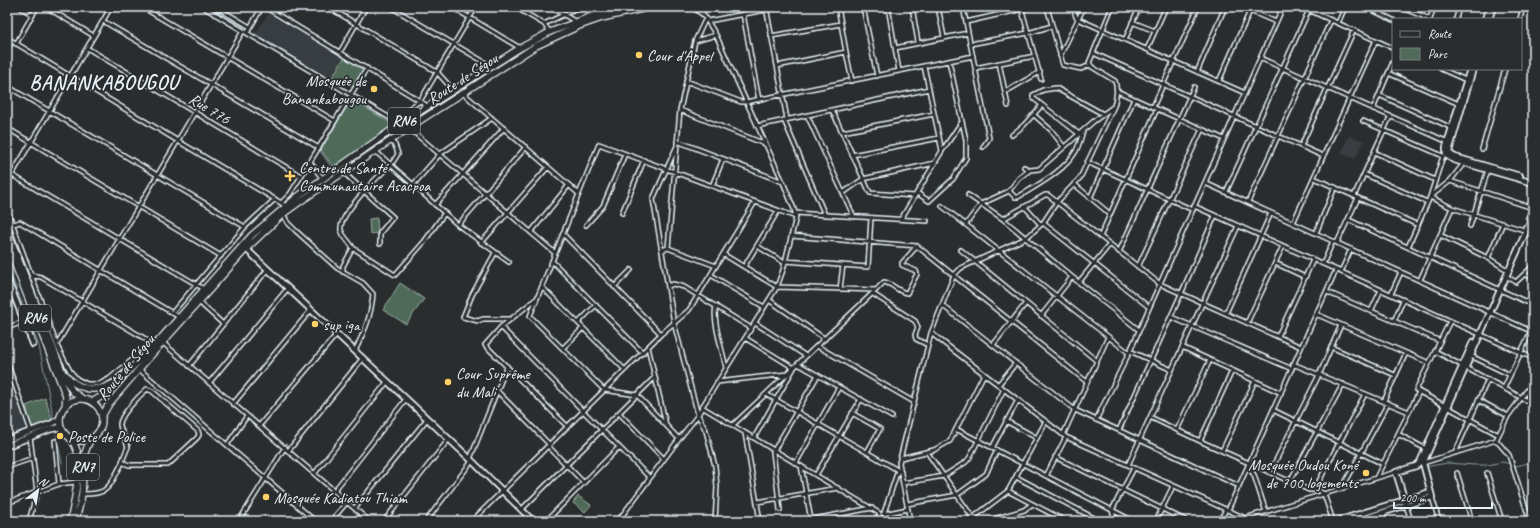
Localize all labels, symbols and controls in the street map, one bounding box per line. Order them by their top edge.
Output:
legend [1392,18,1522,70]
text: Route [1428,26,1452,42]
place label: Cour d'Appel [647,46,715,66]
text: Parc [1428,46,1448,62]
street label: Route de Ségou [424,48,502,109]
marker: Cour d'Appel [634,50,644,60]
district label: BANANKABOUGOU [30,70,182,95]
place label: Mosquée de Banankabougou [282,71,368,109]
marker: Mosquée de Banankabougou [369,84,379,94]
street label: Rue 776 [185,89,234,129]
road number: RN6 [388,108,420,134]
place label: Centre de Santé Communautaire Asacpoa [299,158,431,196]
marker: Centre de Santé Communautaire Asacpoa [284,170,296,182]
road number: RN6 [19,305,51,331]
place label: sup iga [323,315,361,335]
marker: sup iga [310,319,320,329]
street label: Route de Ségou [92,330,160,405]
place label: Cour Suprême du Mali [456,364,531,402]
marker: Cour Suprême du Mali [443,377,453,387]
place label: Poste de Police [68,427,147,447]
marker: Poste de Police [55,431,65,441]
road number: RN7 [67,454,99,480]
place label: Mosquée Oudou Koné de 700 logements [1248,455,1361,493]
marker: Mosquée Oudou Koné de 700 logements [1361,468,1371,478]
north arrow [18,470,58,510]
text: N [37,474,52,490]
scale bar [1394,484,1492,510]
place label: Mosquée Kadiatou Thiam [274,488,409,508]
text: 200 m [1400,490,1427,506]
marker: Mosquée Kadiatou Thiam [261,492,271,502]

